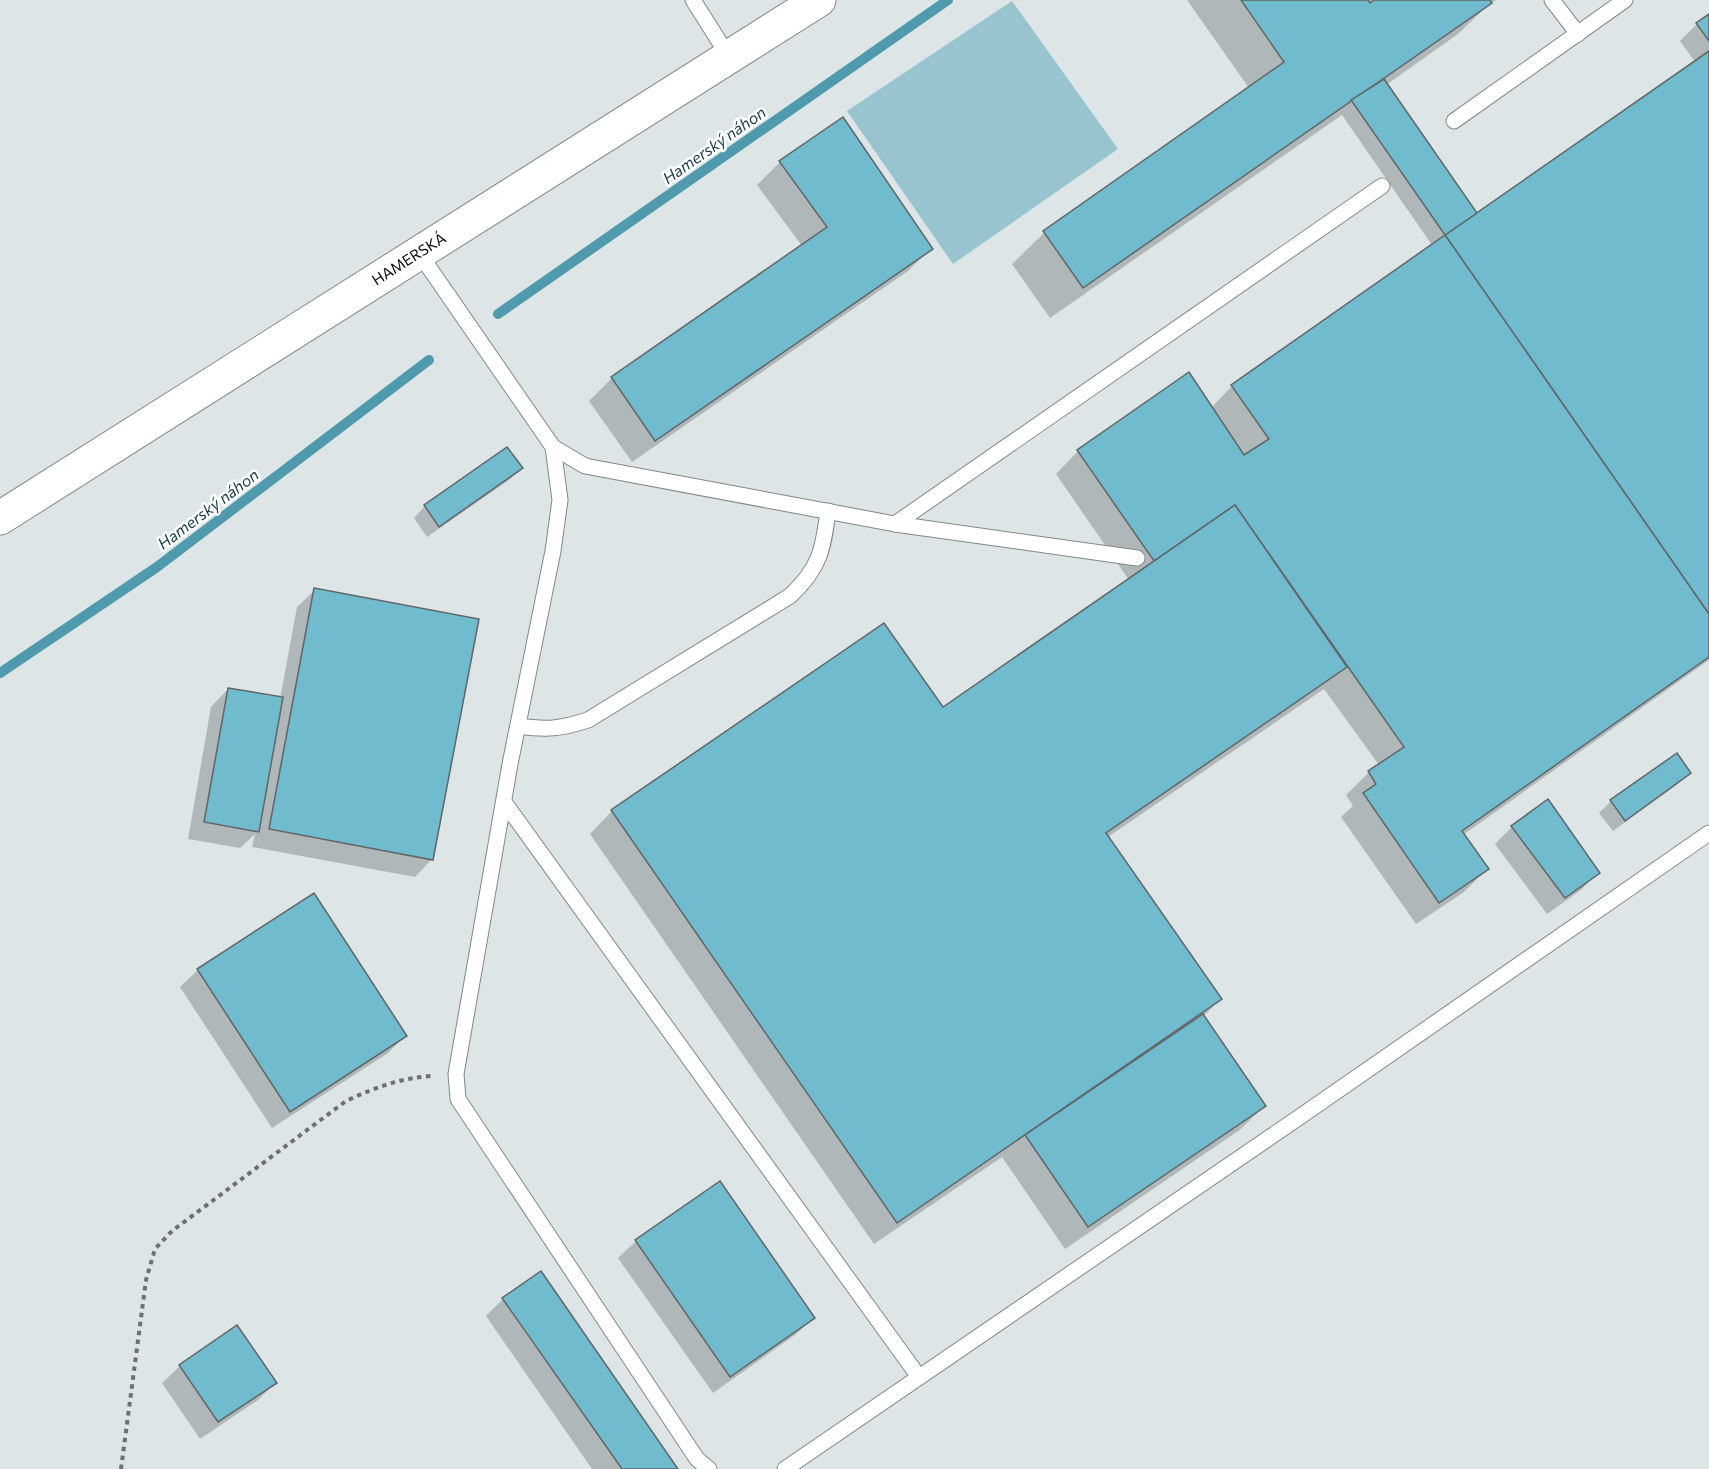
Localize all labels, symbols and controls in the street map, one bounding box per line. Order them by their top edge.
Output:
water label: Hamerský náhon [658,102,769,187]
street label: HAMERSKÁ [368,227,449,289]
water label: Hamerský náhon [153,464,262,553]

